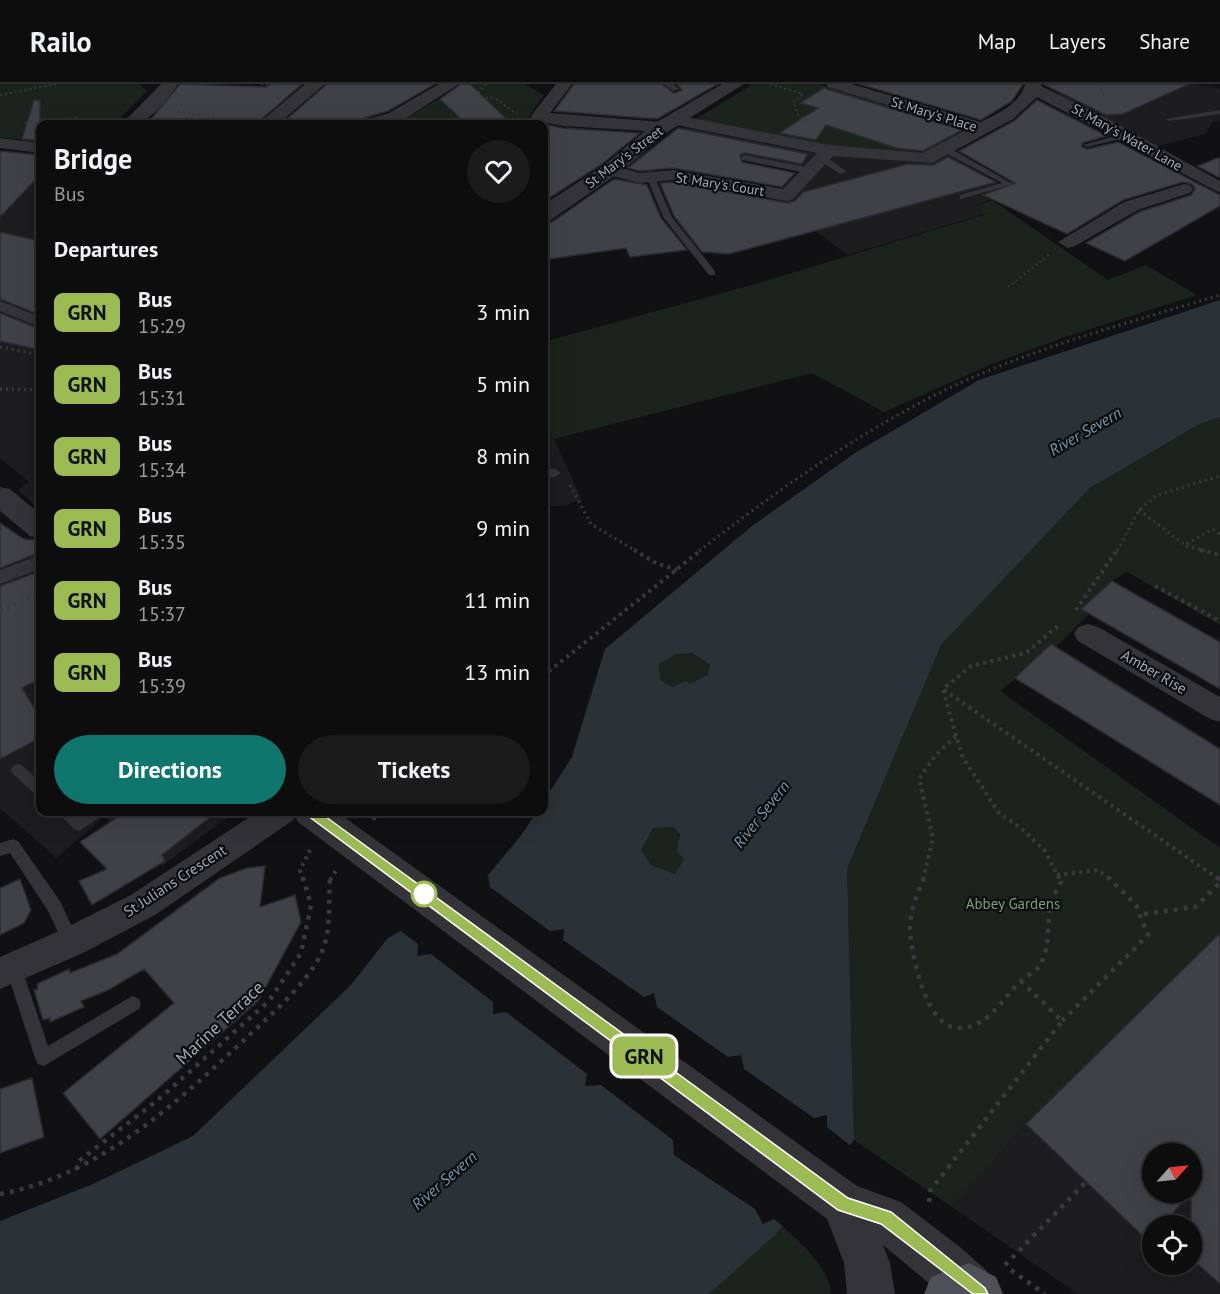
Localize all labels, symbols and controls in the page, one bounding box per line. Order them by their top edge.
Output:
text: Railo [30,23,92,60]
text: Map [978,28,1016,55]
text: Layers [1049,28,1106,55]
text: Share [1139,28,1190,55]
street label: St Mary's Place [889,92,979,136]
street label: St Mary's Water Lane [1069,99,1185,175]
street label: St Mary's Street [582,122,667,192]
text: Bridge [54,140,132,177]
button: heart [467,140,530,203]
street label: St Mary's Court [674,168,766,200]
text: Bus [54,181,85,207]
text: Departures [54,235,158,263]
text: Bus [138,285,172,313]
text: 3 min [476,298,530,326]
text: GRN [67,299,107,326]
text: 15:29 [138,313,186,339]
text: Bus [138,357,172,385]
text: 5 min [476,370,530,398]
text: GRN [67,371,107,398]
text: 15:31 [138,385,186,411]
water label: River Severn [1045,402,1125,460]
text: Bus [138,429,172,457]
text: 8 min [476,442,530,470]
text: GRN [67,443,107,470]
text: 15:34 [138,457,186,483]
text: Bus [138,501,172,529]
text: 9 min [476,514,530,542]
text: GRN [67,515,107,542]
text: 15:35 [138,529,186,555]
text: Bus [138,573,172,601]
text: 11 min [464,586,530,614]
text: GRN [67,587,107,614]
text: 15:37 [138,601,186,627]
text: Bus [138,645,172,673]
street label: Amber Rise [1118,645,1190,698]
text: 13 min [464,658,530,686]
text: GRN [67,659,107,686]
text: 15:39 [138,673,186,699]
button: Directions [54,735,286,804]
button: Tickets [298,735,530,804]
water label: River Severn [728,776,794,852]
street label: St Julians Crescent [120,840,230,921]
unlabelled marker [411,881,437,907]
park label: Abbey Gardens [966,894,1060,913]
street label: Marine Terrace [171,976,269,1069]
line badge: GRN [610,1036,678,1076]
text: GRN [624,1043,664,1070]
north arrow [1142,1143,1202,1203]
map controls [1142,1143,1202,1275]
water label: River Severn [407,1146,481,1214]
button: locate [1142,1215,1202,1275]

